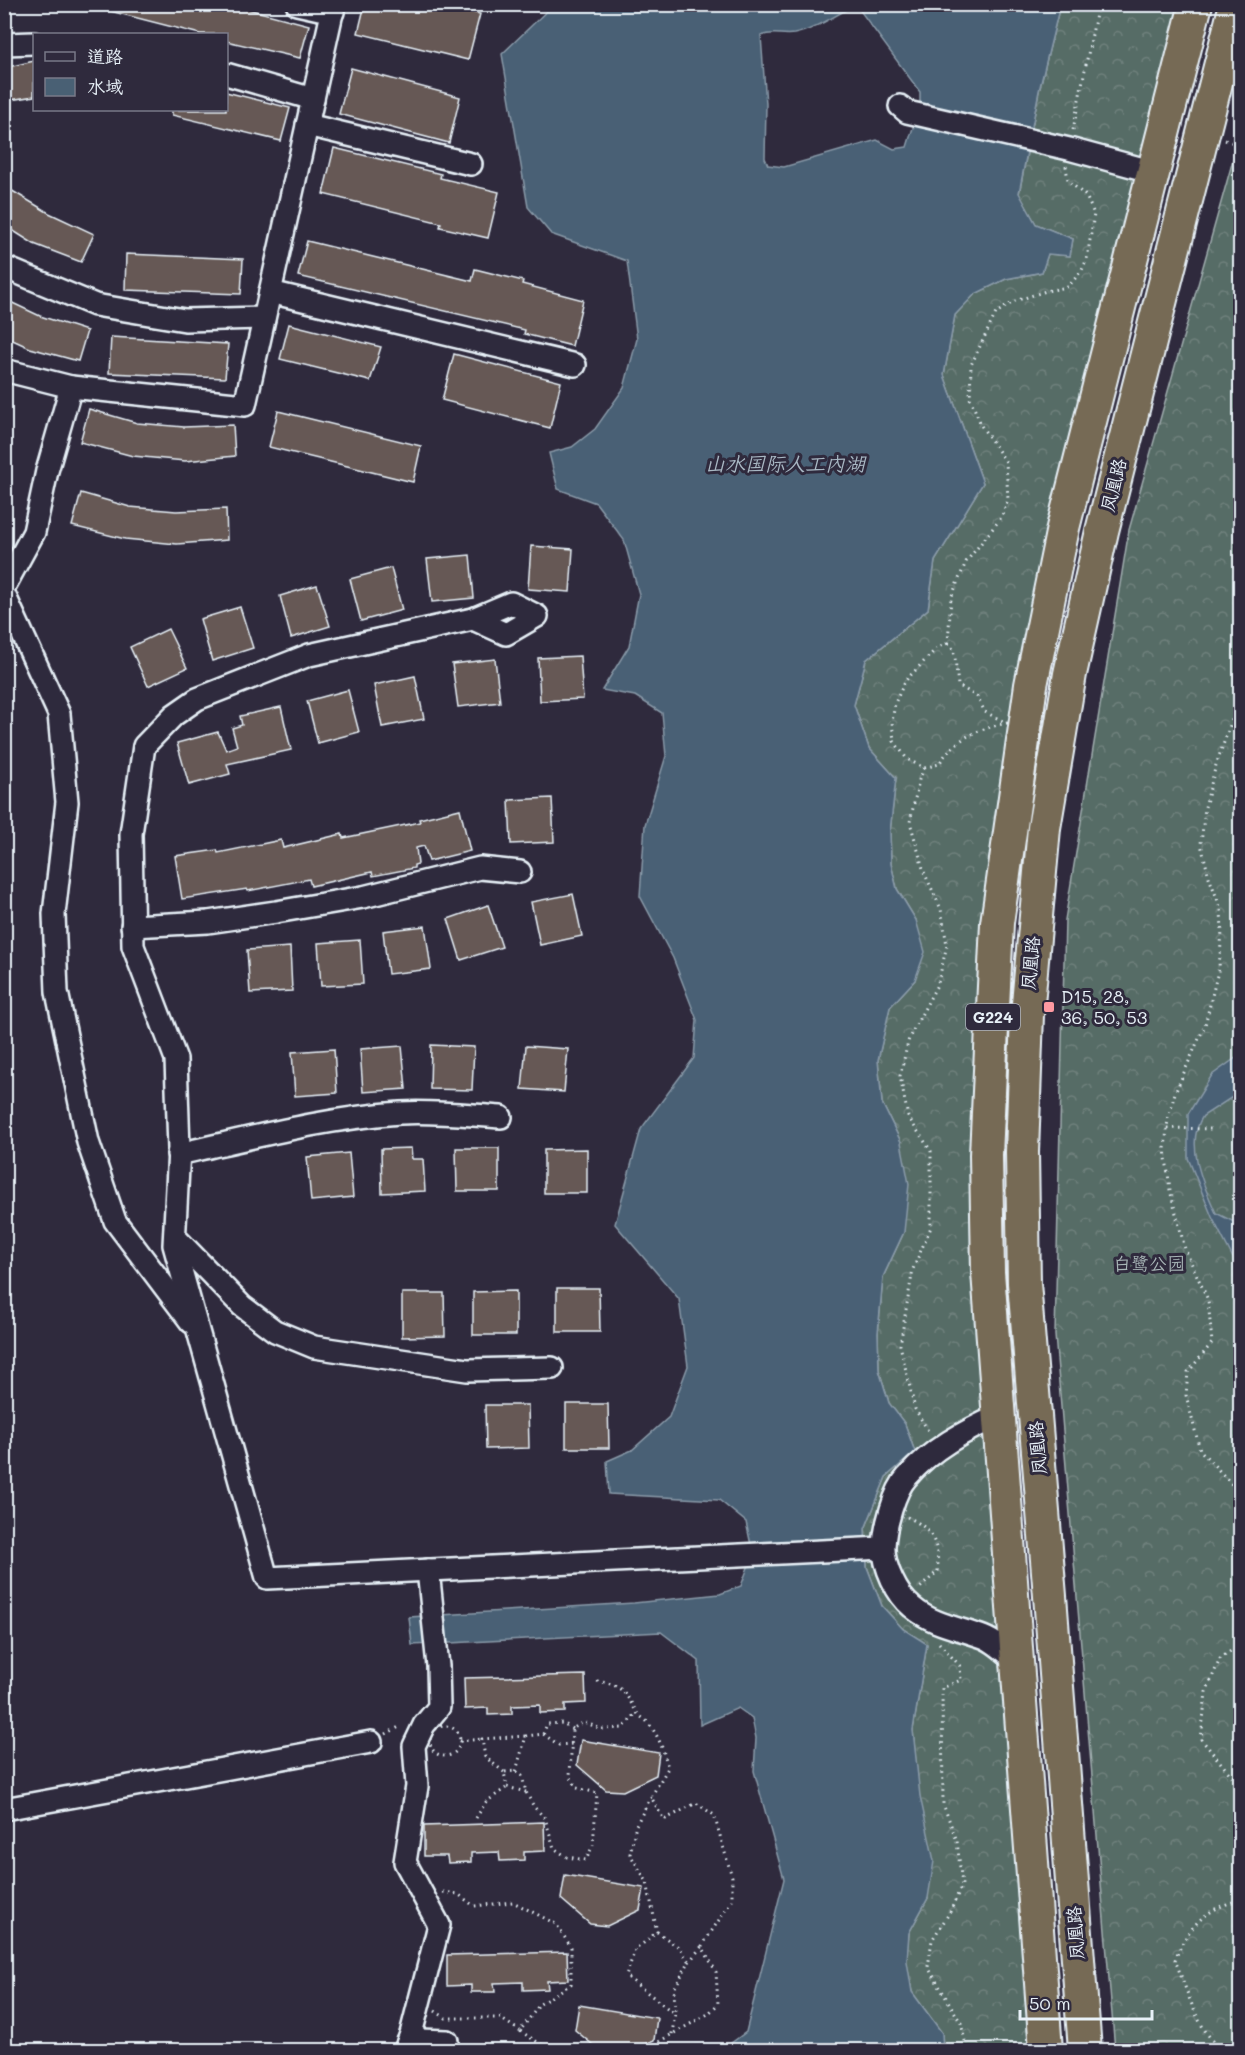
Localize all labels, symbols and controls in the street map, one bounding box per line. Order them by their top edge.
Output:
legend [33,33,228,111]
text: 道路 [87,44,123,68]
text: 水域 [87,74,123,98]
water label: 山水国际人工内湖 [705,450,867,476]
street label: 凤凰路 [1095,456,1131,514]
street label: 凤凰路 [1016,935,1044,991]
place label: D15, 28, 36, 50, 53 [1061,984,1147,1029]
marker: D15, 28, 36, 50, 53 [1042,1000,1056,1014]
road number: G224 [966,1004,1020,1030]
park label: 白鹭公园 [1113,1251,1185,1275]
street label: 凤凰路 [1023,1420,1051,1476]
street label: 凤凰路 [1061,1905,1089,1961]
scale bar [1020,1983,1152,2021]
text: 50 m [1029,1991,1071,2015]

